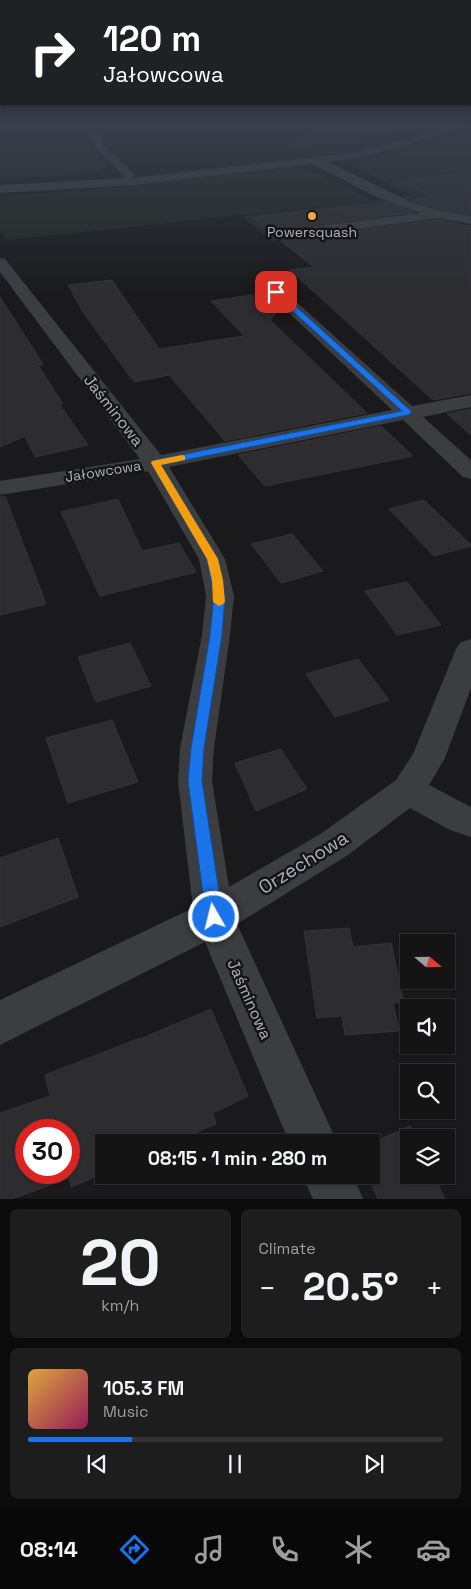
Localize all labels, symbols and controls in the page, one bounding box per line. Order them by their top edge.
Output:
text: 120 m [103,17,201,61]
icon: right [20,20,85,85]
text: Jałowcowa [103,60,224,88]
marker: Powersquash [306,210,318,222]
place label: Powersquash [267,223,357,241]
pin [255,271,297,313]
icon: arrive [262,278,290,306]
street label: Jaśminowa [79,370,148,451]
street label: Jałowcowa [64,456,142,486]
street label: Orzechowa [254,825,353,900]
position arrow [187,890,239,942]
north arrow [400,934,455,989]
map controls [400,934,455,1184]
street label: Jaśminowa [223,956,277,1043]
button: sound [400,999,455,1054]
button: search [400,1064,455,1119]
speed limit sign: 30 [15,1119,80,1184]
button: layers [400,1129,455,1184]
text: 08:15 · 1 min · 280 m [148,1146,327,1171]
text: 20 [80,1221,161,1304]
text: Climate [259,1238,316,1259]
text: 20.5° [303,1263,399,1311]
text: − [259,1270,276,1306]
text: + [426,1270,443,1306]
text: km/h [101,1295,139,1316]
text: 105.3 FM [103,1376,184,1401]
text: Music [103,1401,149,1422]
icon: previous [83,1450,111,1478]
icon: pause [221,1450,249,1478]
icon: next [360,1450,388,1478]
icon: directions [117,1532,152,1567]
icon: music [192,1532,227,1567]
icon: phone [267,1532,302,1567]
icon: climate [341,1532,376,1567]
icon: car [416,1532,451,1567]
text: 08:14 [20,1535,78,1563]

